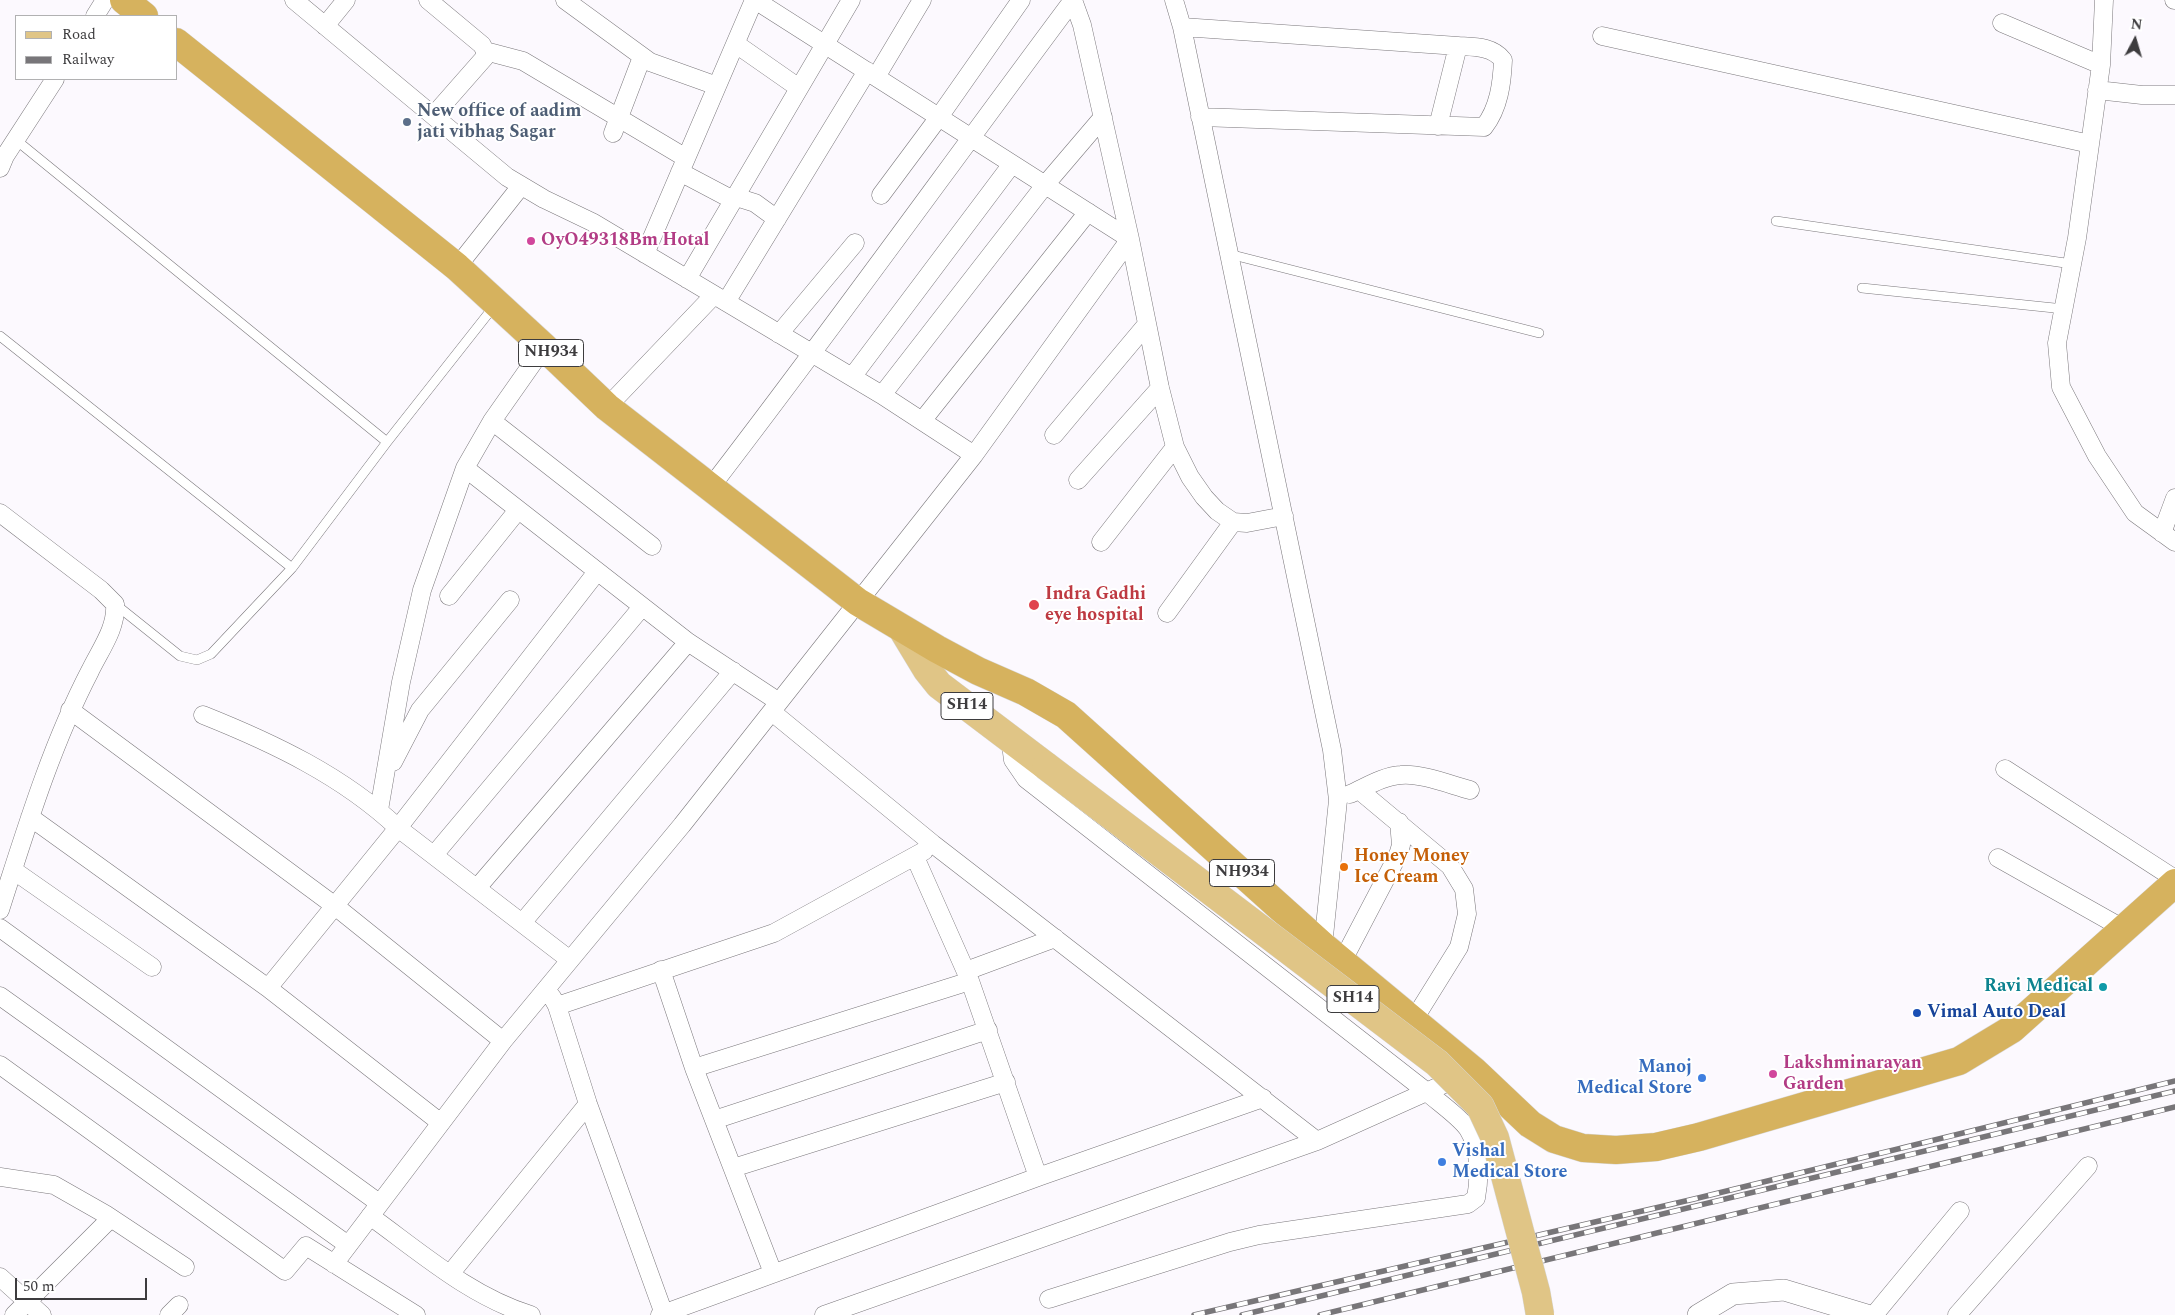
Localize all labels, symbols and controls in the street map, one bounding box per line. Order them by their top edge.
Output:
text: N [2130,14,2143,36]
legend [15,15,178,80]
north arrow [2110,15,2160,65]
text: Road [62,23,96,46]
text: Railway [62,48,114,71]
place label: New office of aadim jati vibhag Sagar [417,101,581,144]
marker: New office of aadim jati vibhag Sagar [401,116,413,128]
place label: OyO49318Bm Hotal [541,230,709,252]
marker: OyO49318Bm Hotal [525,235,537,247]
road number: NH934 [518,339,584,366]
place label: Indra Gadhi eye hospital [1045,584,1146,626]
marker: Indra Gadhi eye hospital [1027,598,1041,612]
road number: SH14 [941,692,993,719]
place label: Honey Money Ice Cream [1354,846,1469,889]
road number: NH934 [1210,860,1274,886]
marker: Honey Money Ice Cream [1338,861,1350,873]
place label: Ravi Medical [1984,976,2093,998]
marker: Ravi Medical [2097,981,2109,993]
road number: SH14 [1327,986,1379,1012]
place label: Vimal Auto Deal [1927,1002,2066,1024]
marker: Vimal Auto Deal [1911,1007,1923,1019]
place label: Lakshminarayan Garden [1783,1053,1922,1096]
place label: Manoj Medical Store [1577,1057,1692,1100]
marker: Lakshminarayan Garden [1767,1068,1779,1080]
marker: Manoj Medical Store [1696,1072,1708,1084]
place label: Vishal Medical Store [1452,1141,1567,1184]
marker: Vishal Medical Store [1436,1156,1448,1168]
scale bar [18,1268,150,1300]
text: 50 m [23,1275,55,1298]

